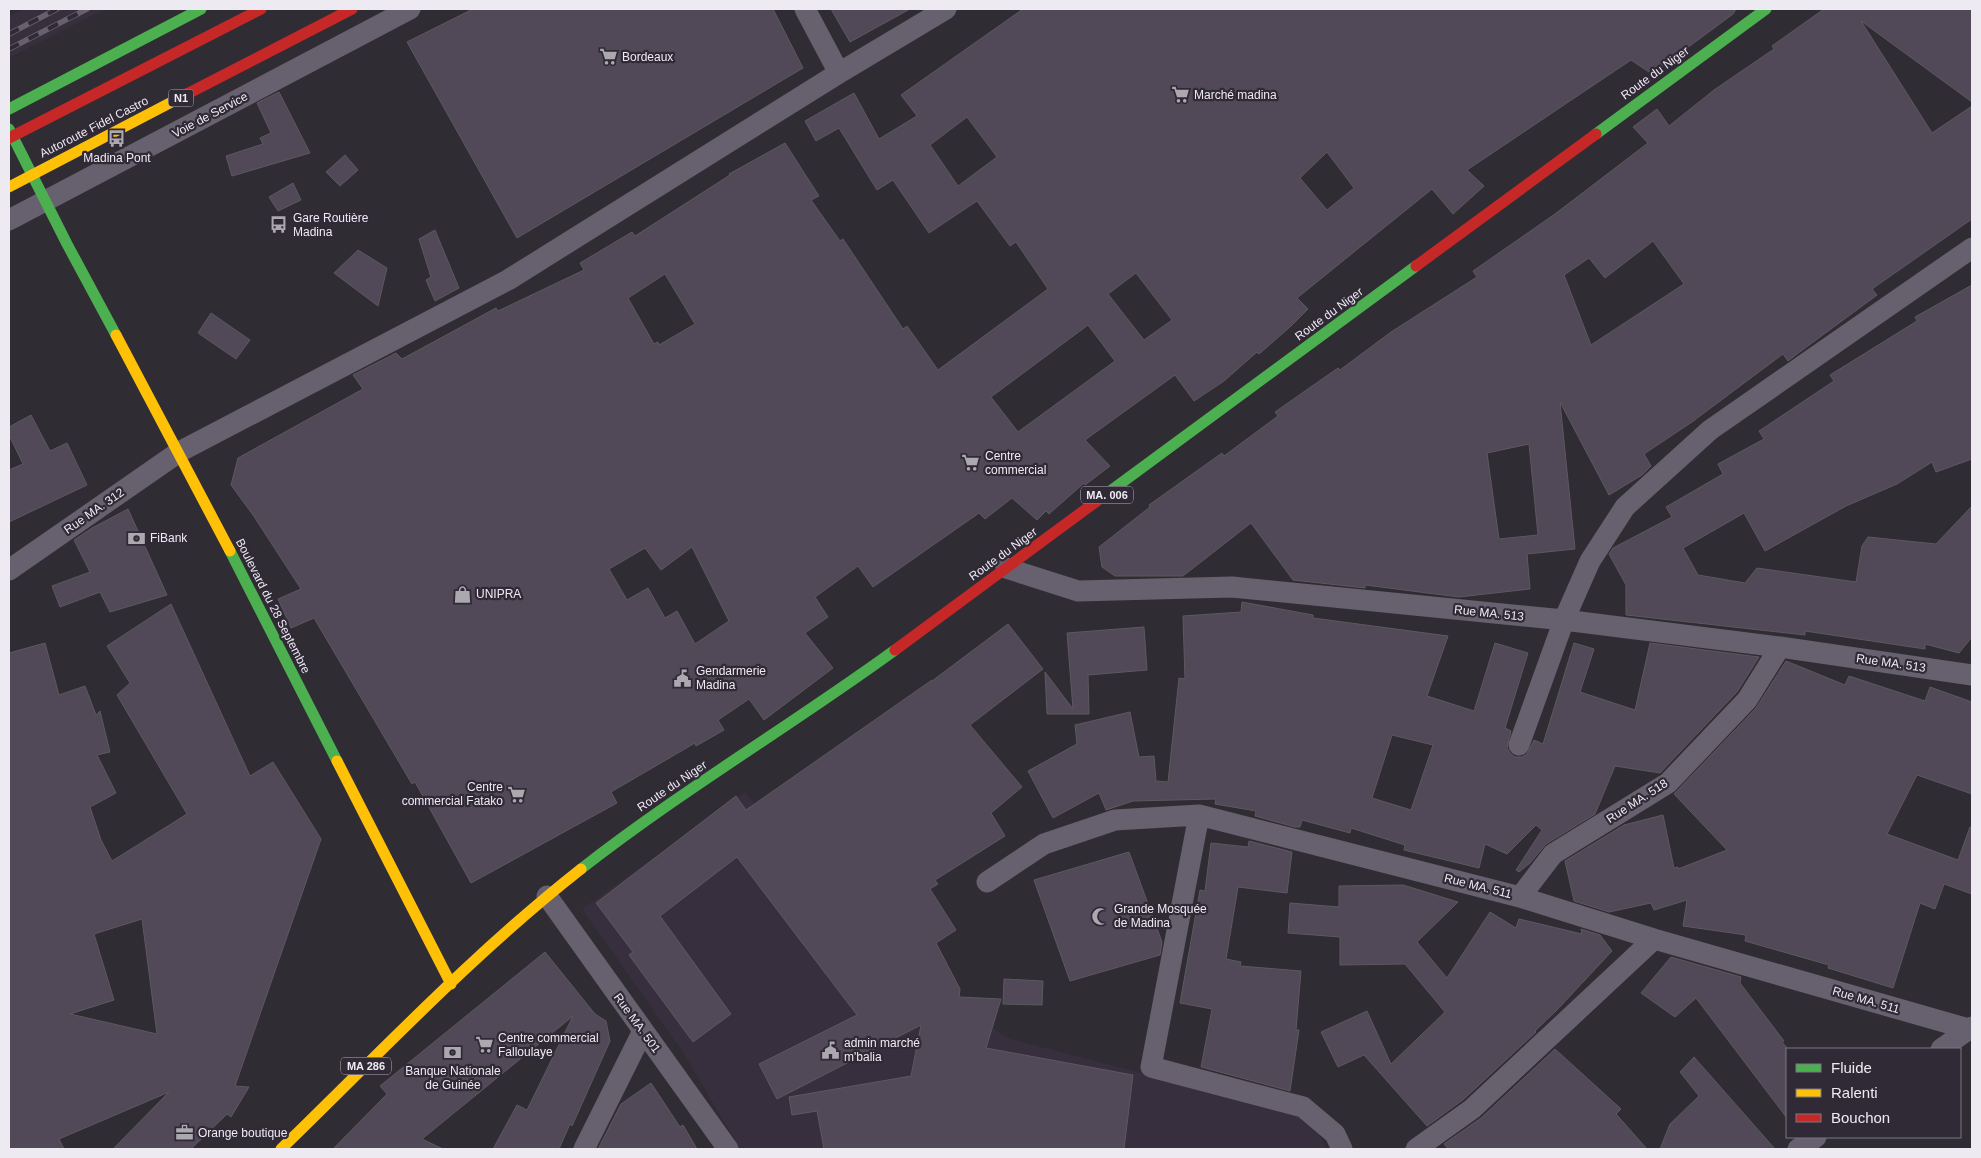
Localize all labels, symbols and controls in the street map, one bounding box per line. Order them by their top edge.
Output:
street label: Route du Niger [1618,44,1692,102]
supermarket icon: Bordeaux [598,47,618,67]
place label: Bordeaux [622,50,673,64]
supermarket icon: Marché madina [1170,85,1190,105]
place label: Marché madina [1194,88,1277,102]
street label: Voie de Service [170,89,250,141]
road number: N1 [168,90,194,106]
street label: Autoroute Fidel Castro [37,93,151,160]
bus stop icon: Madina Pont [107,129,127,149]
place label: Madina Pont [83,151,151,165]
place label: Gare Routière Madina [293,211,369,239]
bus stop icon: Gare Routière Madina [269,215,289,235]
street label: Route du Niger [1292,285,1366,343]
place label: Centre commercial [985,449,1046,477]
supermarket icon: Centre commercial [961,453,981,473]
street label: Rue MA. 312 [61,485,127,537]
road number: MA. 006 [1081,486,1133,504]
street label: Route du Niger [966,525,1040,583]
bank icon: FiBank [126,528,146,548]
place label: FiBank [150,531,188,545]
street label: Boulevard du 28 Septembre [233,536,313,676]
shop icon: UNIPRA [452,584,472,604]
place label: UNIPRA [476,587,521,601]
street label: Rue MA. 513 [1453,602,1525,624]
street label: Rue MA. 513 [1855,651,1927,675]
place label: Gendarmerie Madina [696,664,766,692]
public building icon: Gendarmerie Madina [672,668,692,688]
street label: Route du Niger [635,758,709,814]
street label: Rue MA. 518 [1604,776,1670,826]
place label: Centre commercial Fatako [402,780,503,808]
supermarket icon: Centre commercial Fatako [507,784,527,804]
street label: Rue MA. 511 [1443,871,1514,901]
place label: Grande Mosquée de Madina [1114,902,1207,930]
mosque icon: Grande Mosquée de Madina [1090,906,1110,926]
street label: Rue MA. 511 [1831,984,1901,1016]
street label: Rue MA. 501 [611,991,663,1056]
place label: Centre commercial Falloulaye [498,1031,599,1059]
supermarket icon: Centre commercial Falloulaye [474,1035,494,1055]
place label: admin marché m'balia [844,1036,920,1064]
public building icon: admin marché m'balia [820,1040,840,1060]
bank icon: Banque Nationale de Guinée [443,1042,463,1062]
legend [1786,1048,1961,1138]
road number: MA 286 [341,1058,391,1074]
text: Fluide [1831,1059,1872,1076]
place label: Banque Nationale de Guinée [405,1064,501,1092]
text: Ralenti [1831,1084,1878,1101]
text: Bouchon [1831,1109,1890,1126]
office icon: Orange boutique [174,1123,194,1143]
place label: Orange boutique [198,1126,288,1140]

